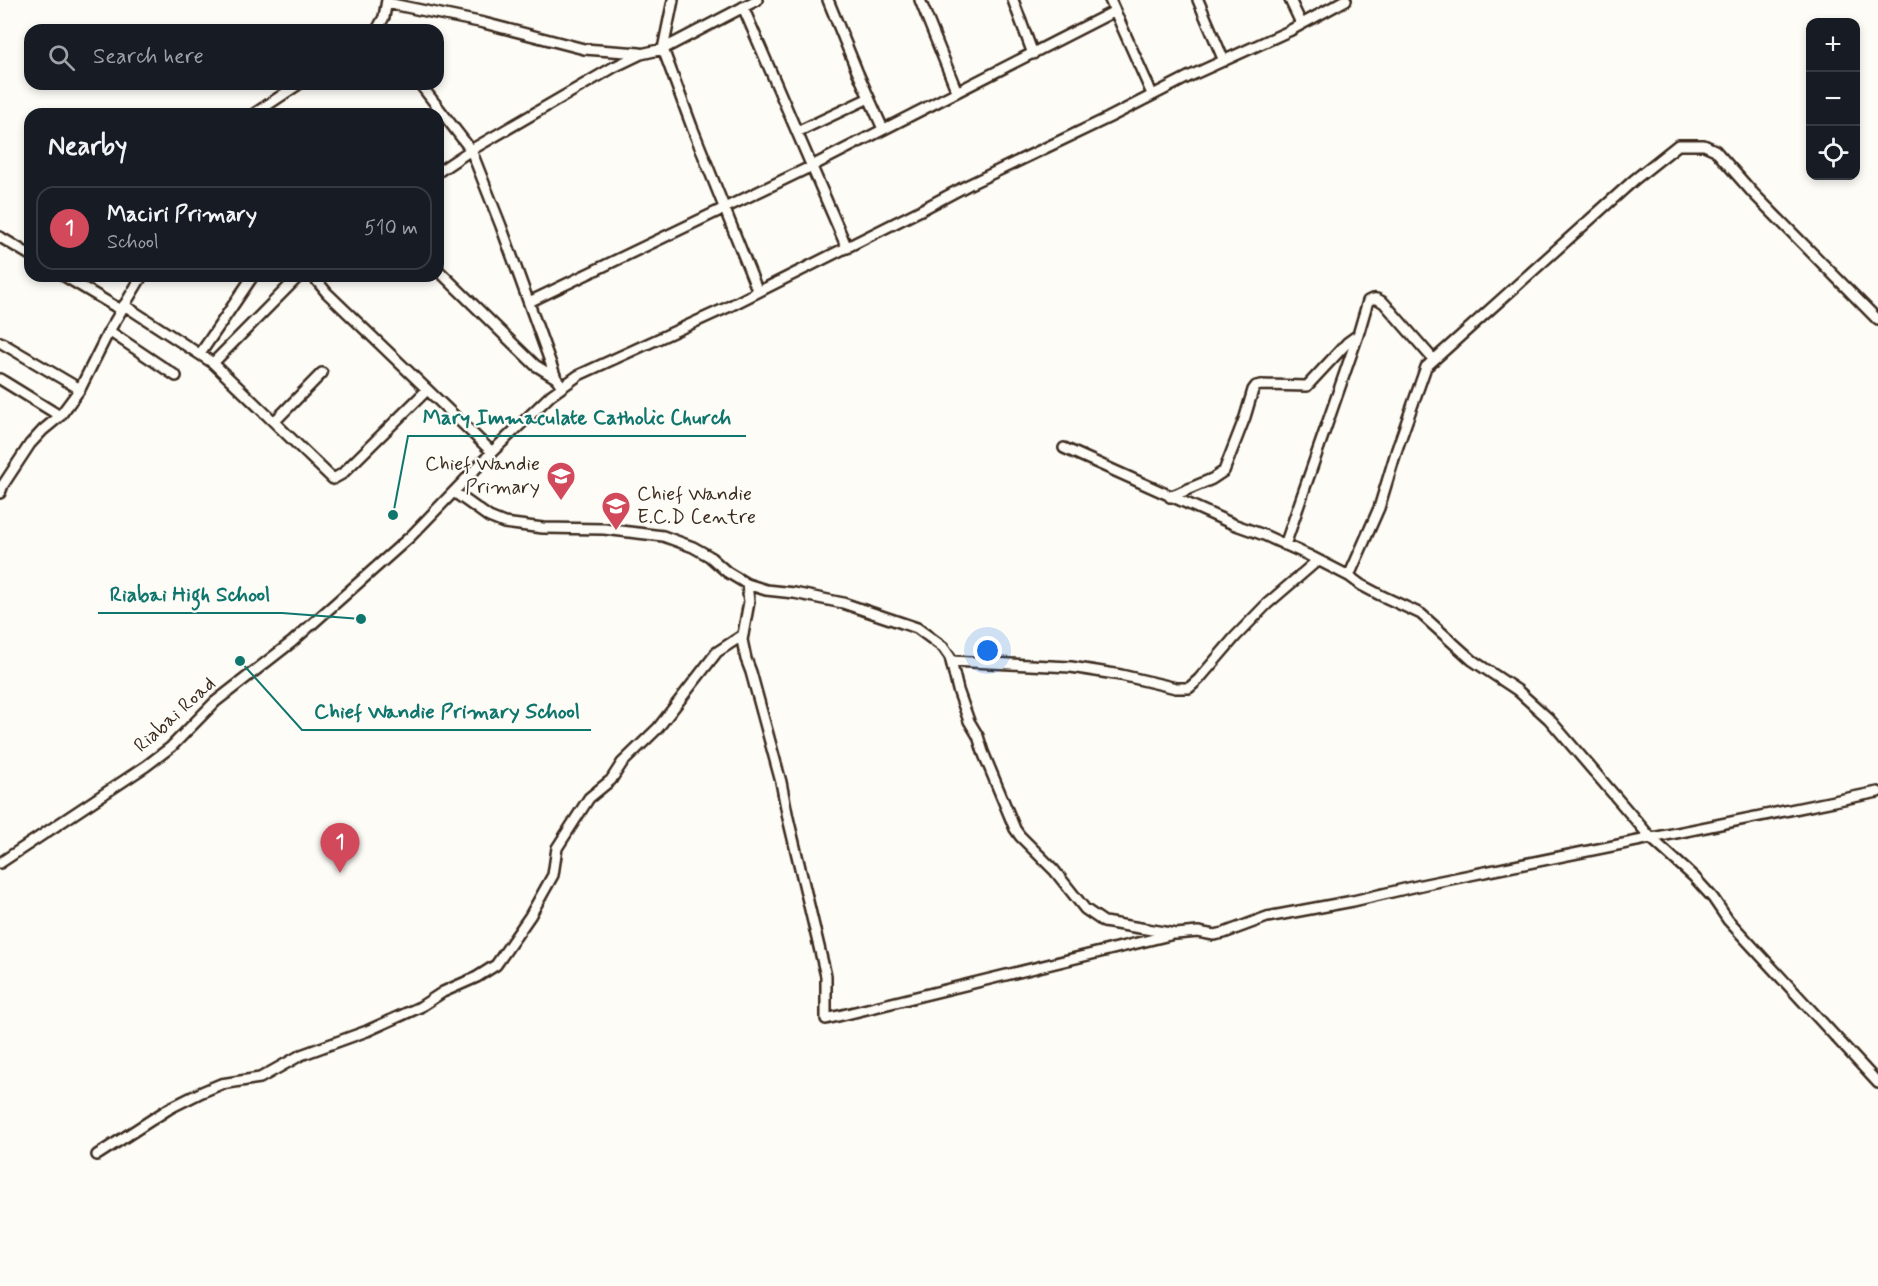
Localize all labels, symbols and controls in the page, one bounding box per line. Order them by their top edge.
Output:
map controls [1806,18,1860,180]
button: + [1806,18,1860,72]
search box [24,24,444,90]
icon: search [45,41,78,74]
text: Search here [93,43,204,71]
button: − [1806,72,1860,126]
button: locate [1806,126,1860,180]
text: Nearby [48,130,127,164]
text: Maciri Primary [107,201,257,229]
text: 1 [65,215,74,242]
text: 510 m [364,215,418,242]
text: School [107,229,159,256]
callout: Mary Immaculate Catholic Church [408,397,746,436]
text: Mary Immaculate Catholic Church [423,404,732,432]
place label: Chief Wandie Primary [425,451,540,501]
school or university icon: Chief Wandie Primary [545,460,577,502]
place label: Chief Wandie E.C.D Centre [637,481,756,531]
school or university icon: Chief Wandie E.C.D Centre [600,490,632,532]
callout: Riabai High School [98,574,282,613]
text: Riabai High School [110,581,270,611]
your location [973,636,1002,665]
street label: Riabai Road [128,671,222,759]
callout: Chief Wandie Primary School [302,691,591,730]
text: Chief Wandie Primary School [314,698,580,726]
pin: 1 [320,824,360,873]

